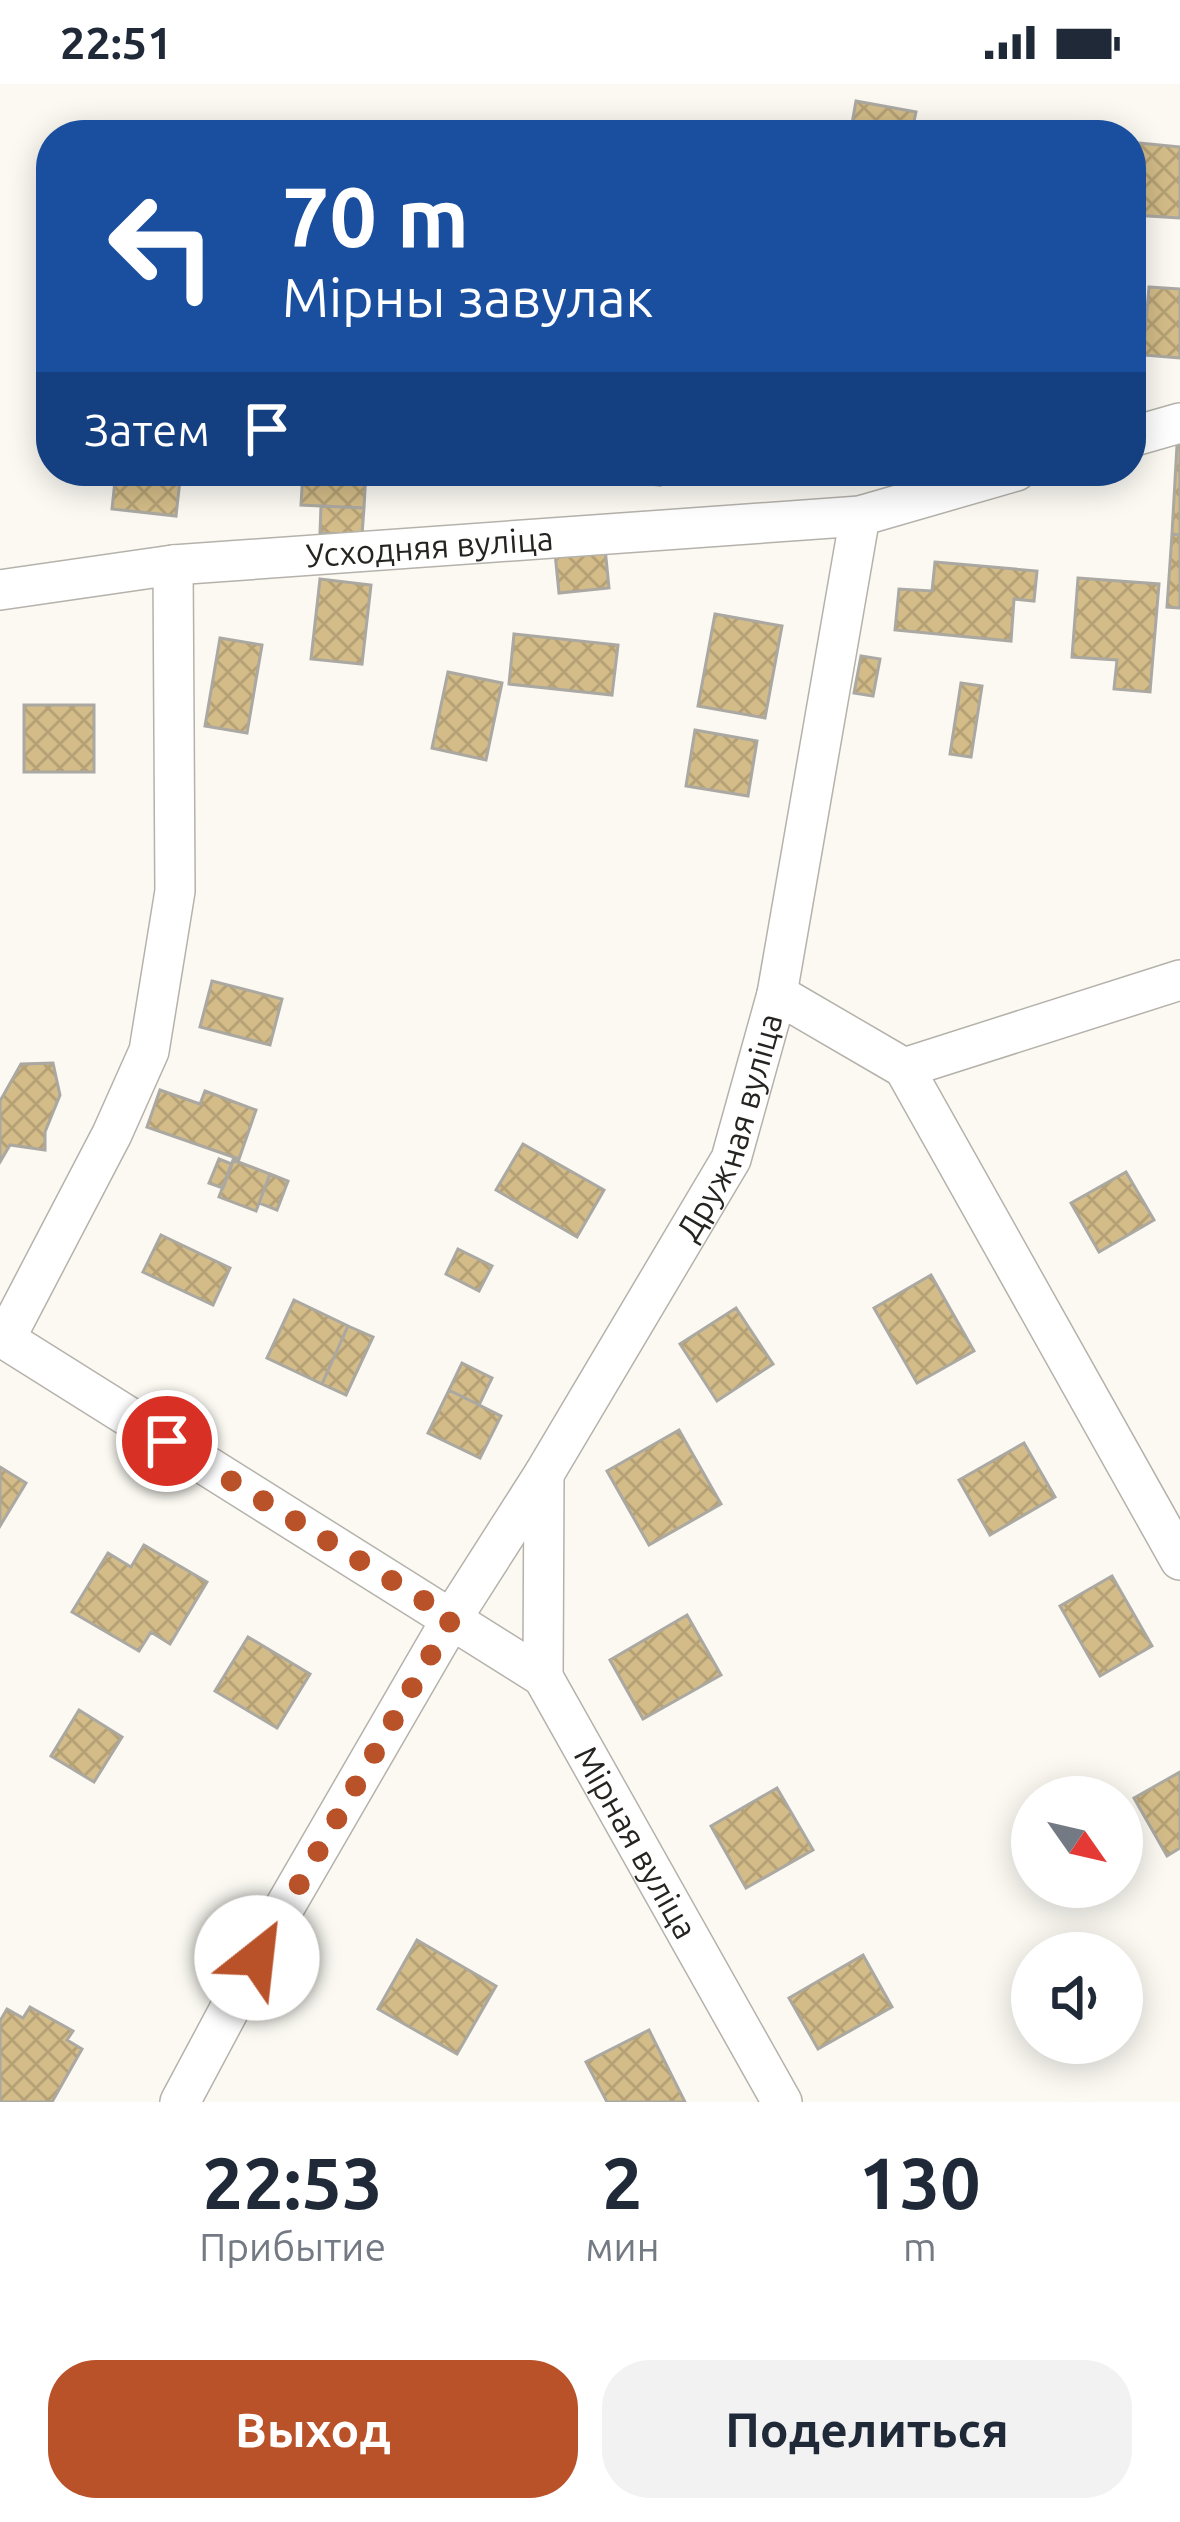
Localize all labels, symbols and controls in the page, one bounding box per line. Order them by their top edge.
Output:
text: 22:51 [60,17,173,68]
icon: left [84,168,240,324]
text: 70 m [282,169,469,263]
text: Мірны завулак [282,267,653,327]
icon: arrive [234,396,300,462]
text: Затем [84,404,210,455]
street label: Усходняя вуліца [305,519,554,573]
street label: Дружная вуліца [668,1009,789,1247]
pin [116,1390,218,1492]
icon: arrive [134,1408,200,1474]
street label: Мірная вуліца [568,1740,705,1945]
north arrow [1011,1776,1143,1908]
map controls [1011,1776,1143,2064]
position arrow [194,1895,320,2021]
button: sound [1011,1932,1143,2064]
text: 22:53 [203,2142,383,2223]
text: 2 [602,2142,643,2223]
text: 130 [859,2142,981,2223]
text: Прибытие [199,2225,386,2268]
text: мин [585,2225,659,2268]
text: m [903,2225,937,2268]
button: Выход [48,2360,578,2498]
button: Поделиться [602,2360,1132,2498]

